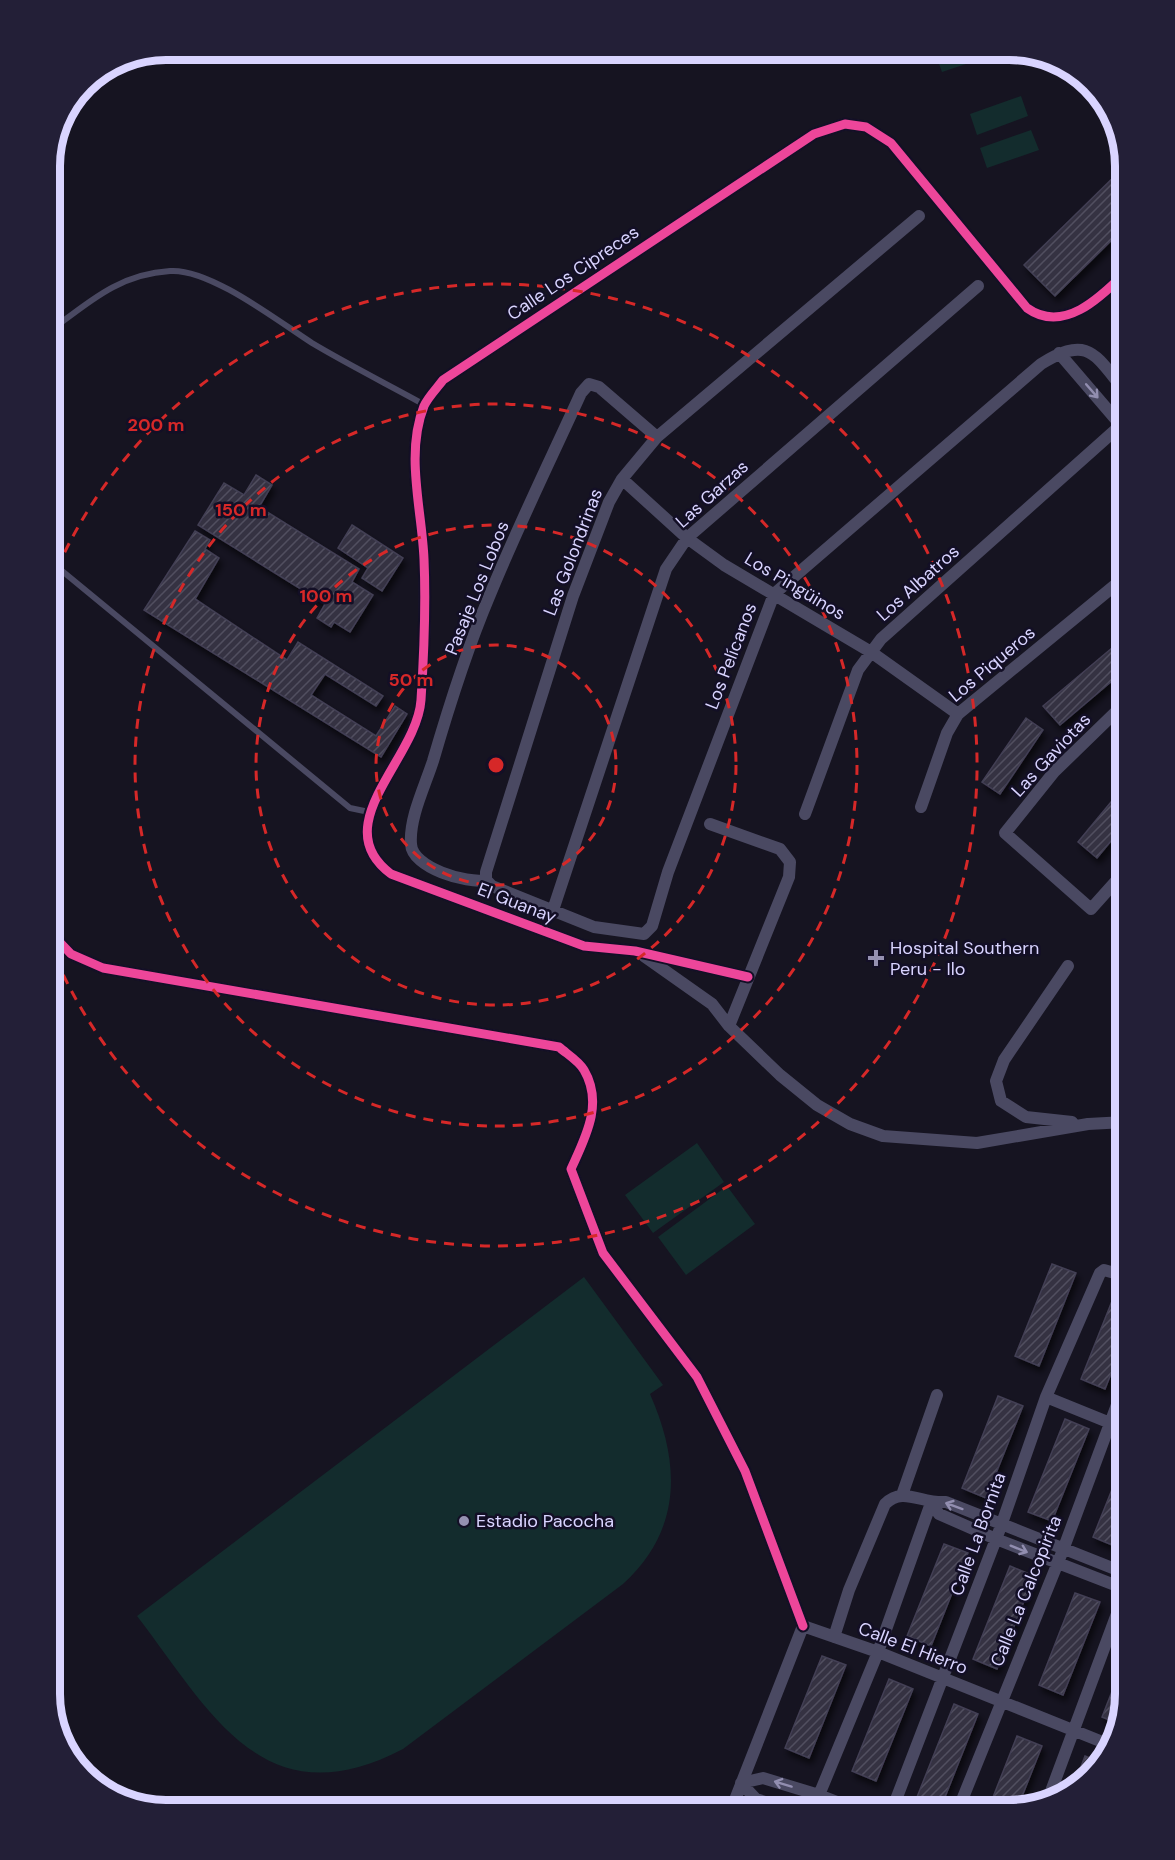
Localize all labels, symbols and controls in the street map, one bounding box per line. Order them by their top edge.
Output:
street label: Calle Los Cipreces [502,220,644,326]
one-way arrow [1085,383,1099,398]
text: 200 m [128,413,184,437]
street label: Las Garzas [670,455,754,533]
street label: Las Golondrinas [538,485,608,619]
text: 150 m [215,498,267,522]
street label: Pasaje Los Lobos [439,517,515,659]
street label: Los Albatros [872,539,964,627]
street label: Los Pingüinos [740,547,850,625]
text: 100 m [299,584,353,608]
street label: Los Pelícanos [700,599,762,713]
street label: Los Piqueros [944,621,1040,707]
text: 50 m [388,668,434,692]
street label: Las Gaviotas [1006,708,1096,802]
centre of rings [486,755,506,775]
street label: El Guanay [474,877,560,929]
place label: Hospital Southern Peru - Ilo [890,936,1039,981]
marker: Hospital Southern Peru - Ilo [867,949,885,967]
street label: Calle La Bornita [945,1469,1011,1599]
one-way arrow [945,1499,963,1510]
place label: Estadio Pacocha [476,1509,614,1533]
street label: Calle La Calcopirita [985,1512,1067,1670]
marker: Estadio Pacocha [457,1514,471,1528]
one-way arrow [1009,1544,1027,1555]
street label: Calle El Hierro [855,1616,971,1680]
one-way arrow [774,1778,793,1789]

